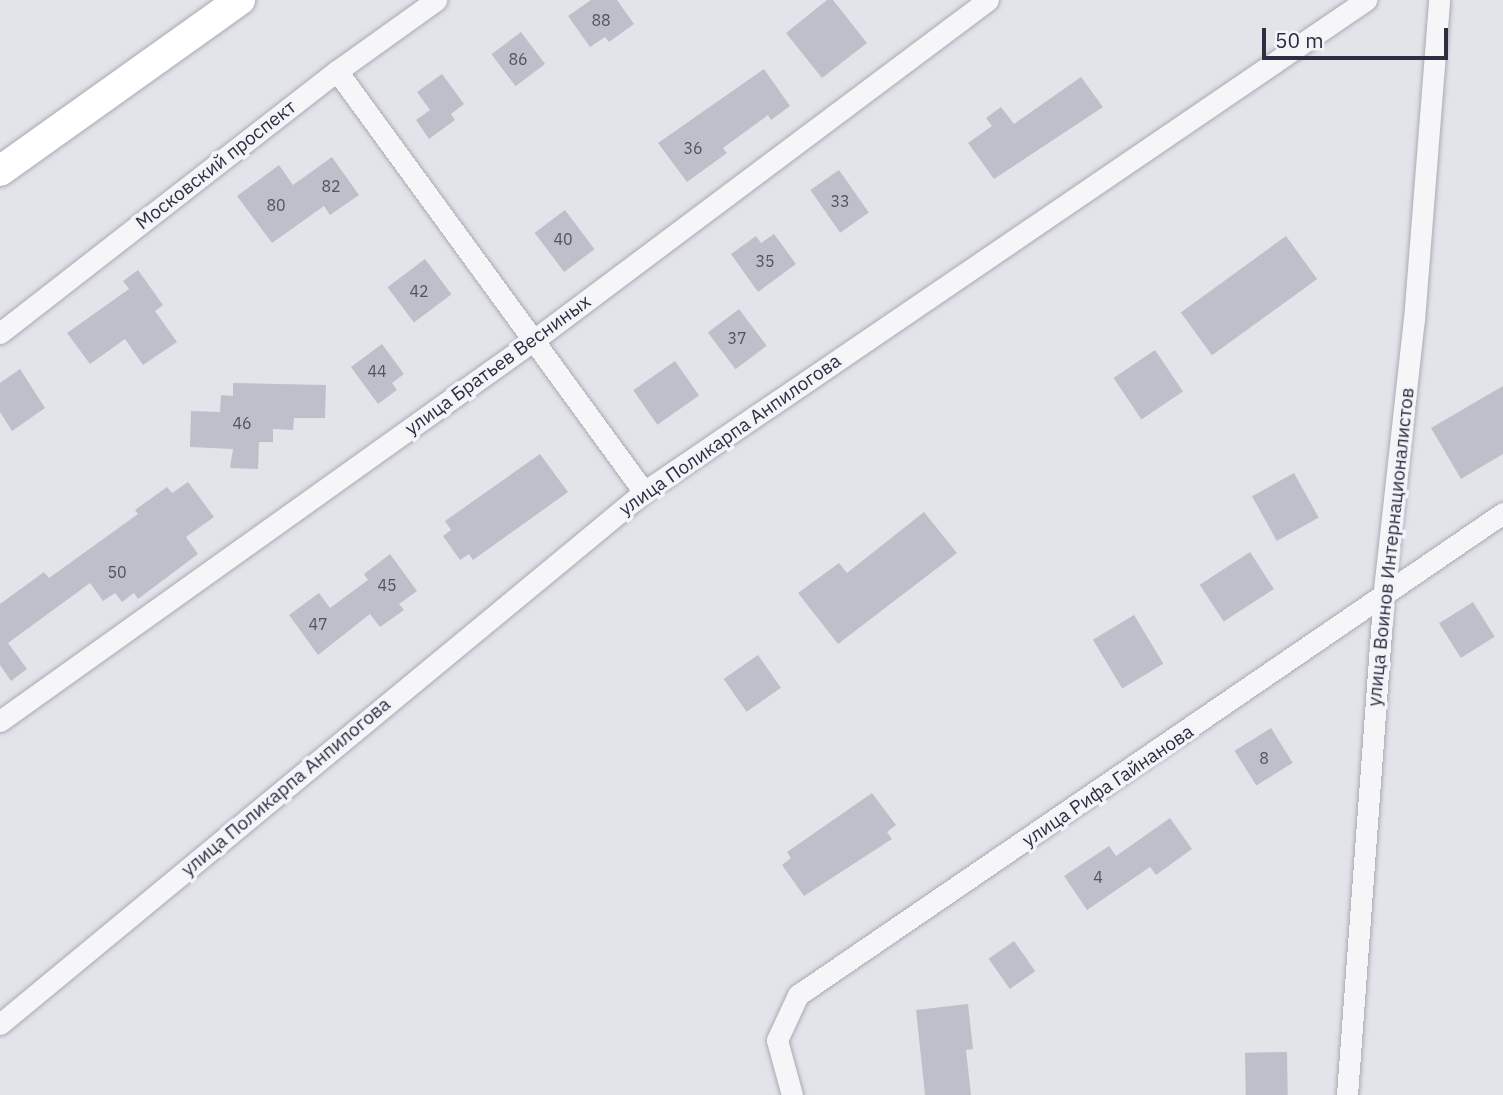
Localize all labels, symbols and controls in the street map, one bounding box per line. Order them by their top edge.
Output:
house number: 88 [591,10,611,30]
scale bar [1265,14,1450,58]
text: 50 m [1275,26,1324,54]
house number: 86 [508,49,528,69]
street label: Московский проспект [131,95,301,235]
house number: 36 [683,138,703,158]
house number: 82 [321,176,341,196]
house number: 33 [830,191,850,211]
house number: 80 [266,195,286,215]
house number: 40 [553,229,573,249]
house number: 35 [755,251,775,271]
house number: 42 [409,281,429,301]
street label: улица Братьев Весниных [401,290,595,440]
house number: 37 [727,328,747,348]
street label: улица Поликарпа Анпилогова [615,349,845,521]
house number: 44 [367,361,387,381]
street label: улица Воинов Интернационалистов [1363,386,1419,708]
house number: 46 [232,413,252,433]
house number: 50 [107,562,127,582]
house number: 45 [377,575,397,595]
house number: 47 [308,614,328,634]
street label: улица Поликарпа Анпилогова [177,693,395,881]
street label: улица Рифа Гайнанова [1018,720,1198,852]
house number: 8 [1259,748,1269,768]
house number: 4 [1093,867,1103,887]

